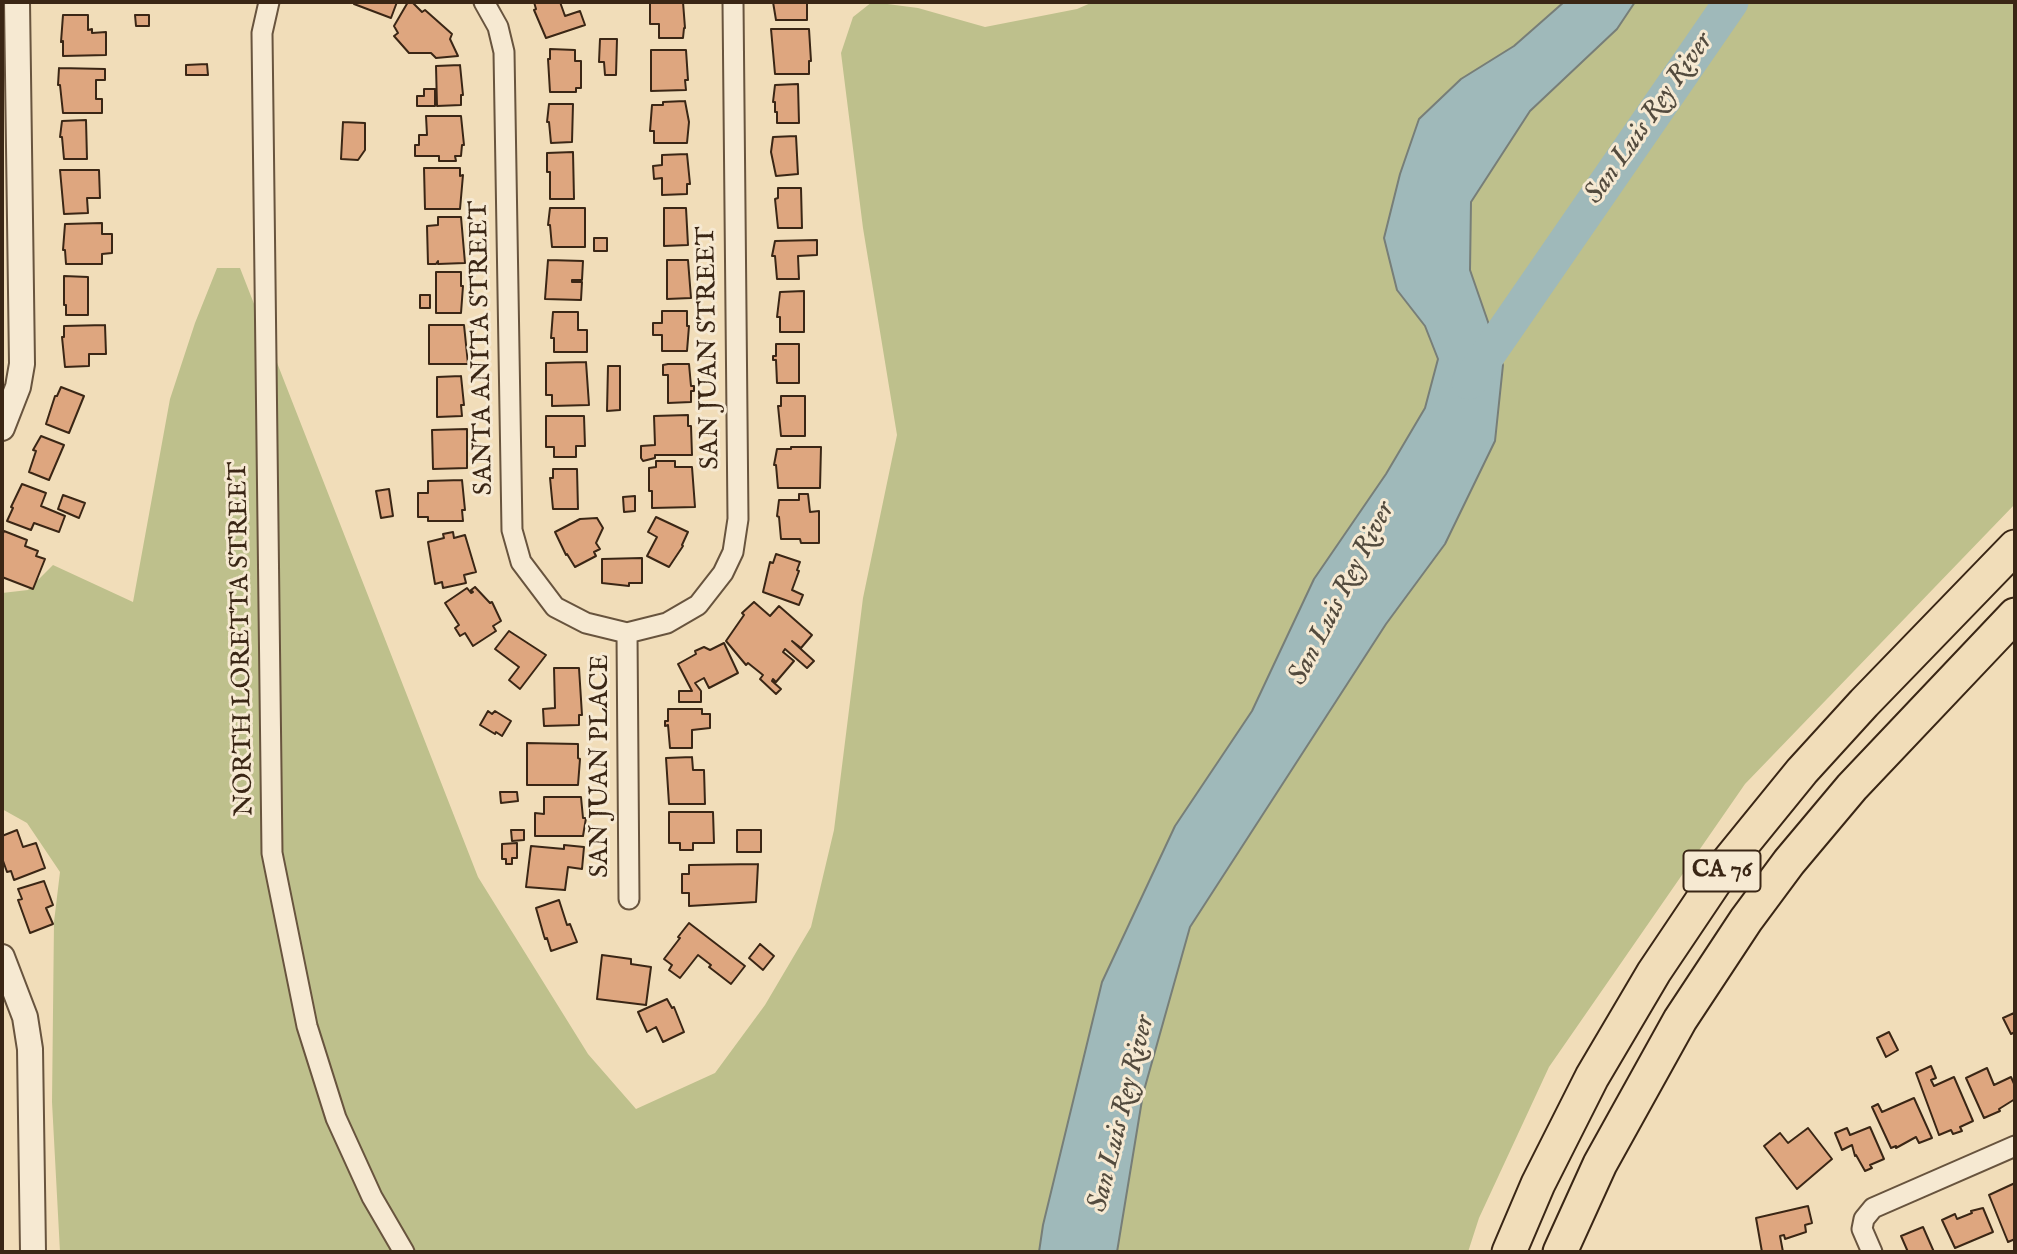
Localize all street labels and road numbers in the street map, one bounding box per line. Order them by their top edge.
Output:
street label: SANTA ANITA STREET [465,201,501,495]
street label: SAN JUAN STREET [692,226,728,470]
street label: NORTH LORETTA STREET [224,461,262,817]
street label: SAN JUAN PLACE [586,654,618,878]
road number: CA 76 [1684,850,1760,892]

